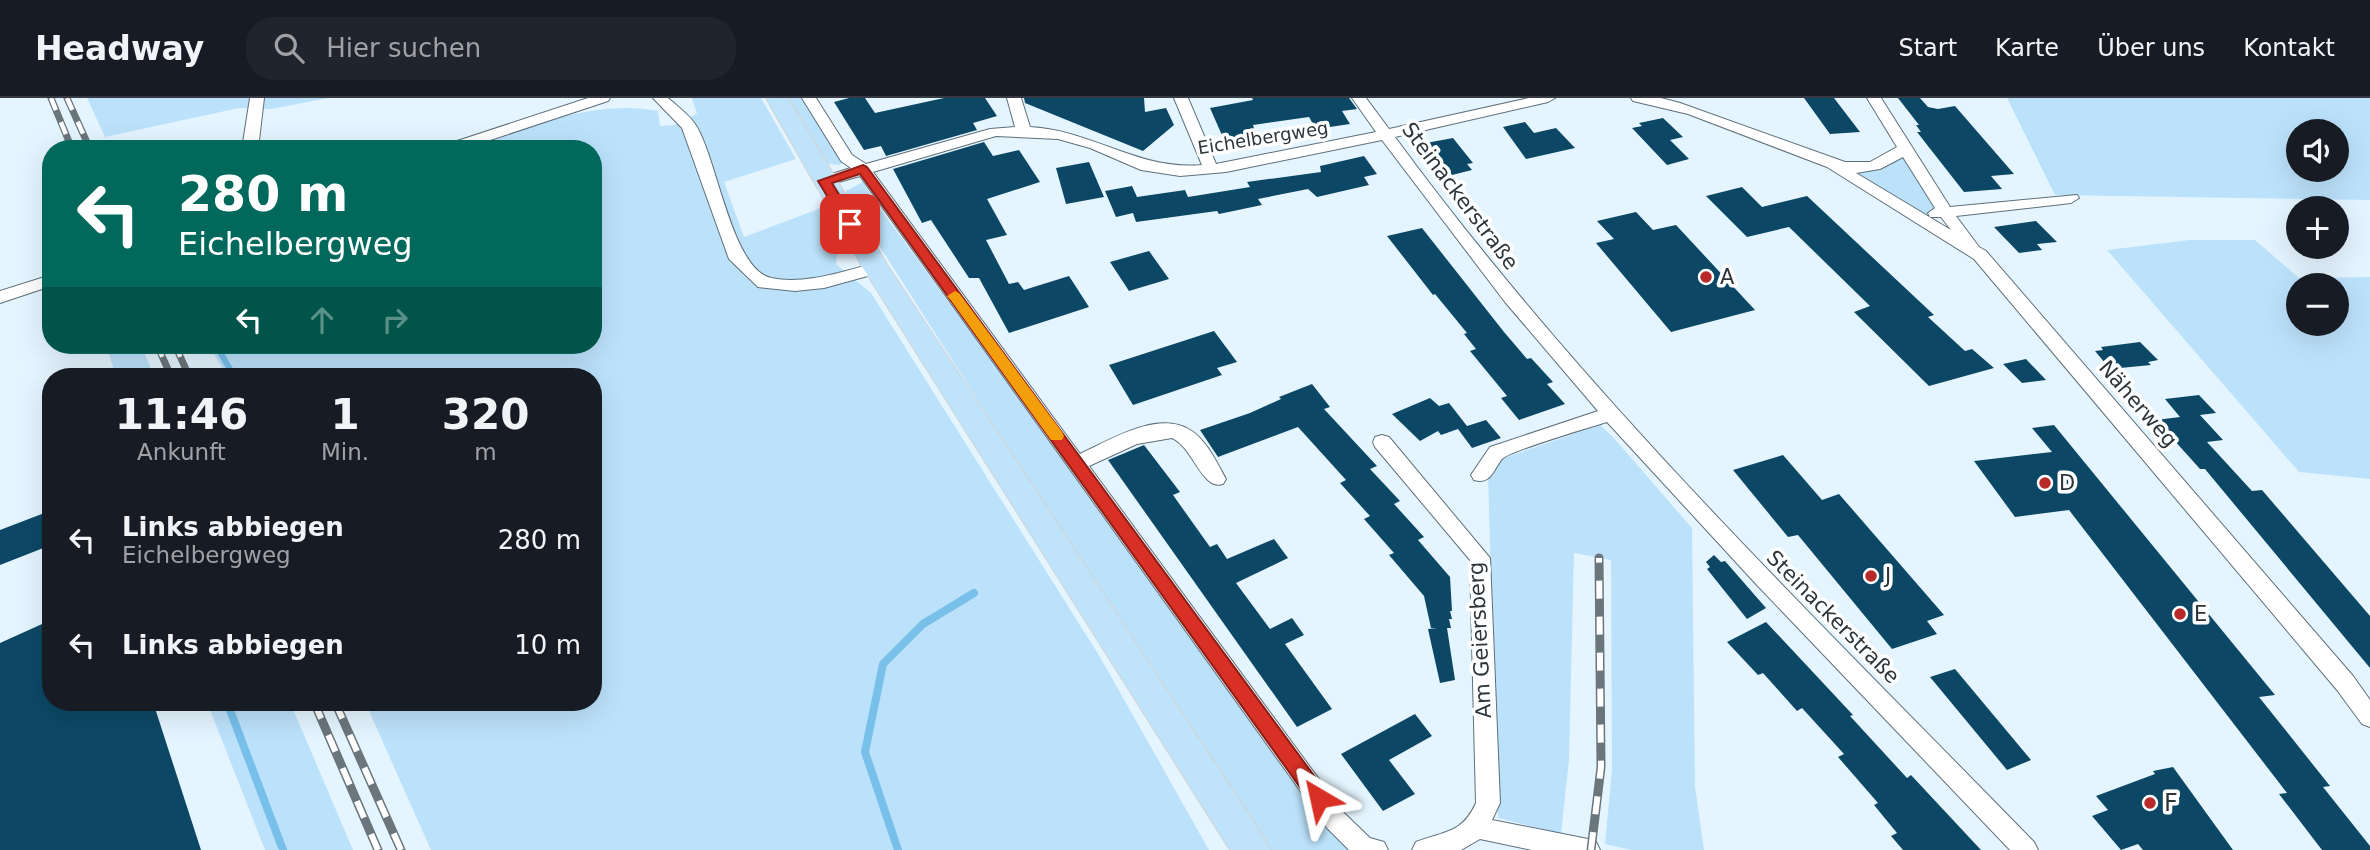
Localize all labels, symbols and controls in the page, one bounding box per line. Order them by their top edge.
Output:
search box [246,17,736,80]
text: Headway [35,29,204,68]
icon: search [270,29,308,67]
text: Hier suchen [326,33,481,63]
text: Start [1898,34,1957,62]
text: Karte [1995,34,2059,62]
text: Über uns [2097,34,2205,62]
text: Kontakt [2243,34,2335,62]
street label: Eichelbergweg [1196,117,1330,158]
street label: Steinackerstraße [1397,118,1523,274]
map controls [2286,119,2349,336]
button: sound [2286,119,2349,182]
text: 280 m [178,166,348,223]
icon: left [63,168,154,259]
pin [820,194,880,254]
button: + [2286,196,2349,259]
icon: arrive [831,205,869,243]
text: Eichelbergweg [178,225,413,263]
place label: A [1720,265,1735,289]
marker: A [1698,269,1714,285]
button: − [2286,273,2349,336]
icon: left [230,301,268,339]
icon: ahead [303,301,341,339]
icon: right [376,301,414,339]
street label: Näherweg [2094,356,2182,452]
text: 11:46 [115,390,248,439]
text: 1 [330,390,360,439]
text: 320 [442,390,529,439]
text: Ankunft [137,439,226,465]
text: Min. [321,439,369,465]
text: m [474,439,497,465]
place label: D [2059,471,2075,495]
marker: D [2037,475,2053,491]
text: Links abbiegen [122,512,344,542]
icon: left [63,521,101,559]
text: 280 m [498,525,581,555]
text: Eichelbergweg [122,542,291,568]
street label: Steinackerstraße [1762,546,1904,688]
street label: Am Geiersberg [1464,561,1496,719]
place label: J [1883,564,1891,588]
marker: J [1863,568,1879,584]
place label: E [2194,602,2207,626]
marker: E [2172,606,2188,622]
icon: left [63,626,101,664]
text: Links abbiegen [122,630,344,660]
text: 10 m [514,630,581,660]
position arrow [1282,761,1356,835]
place label: F [2164,789,2178,817]
marker: F [2142,795,2158,811]

